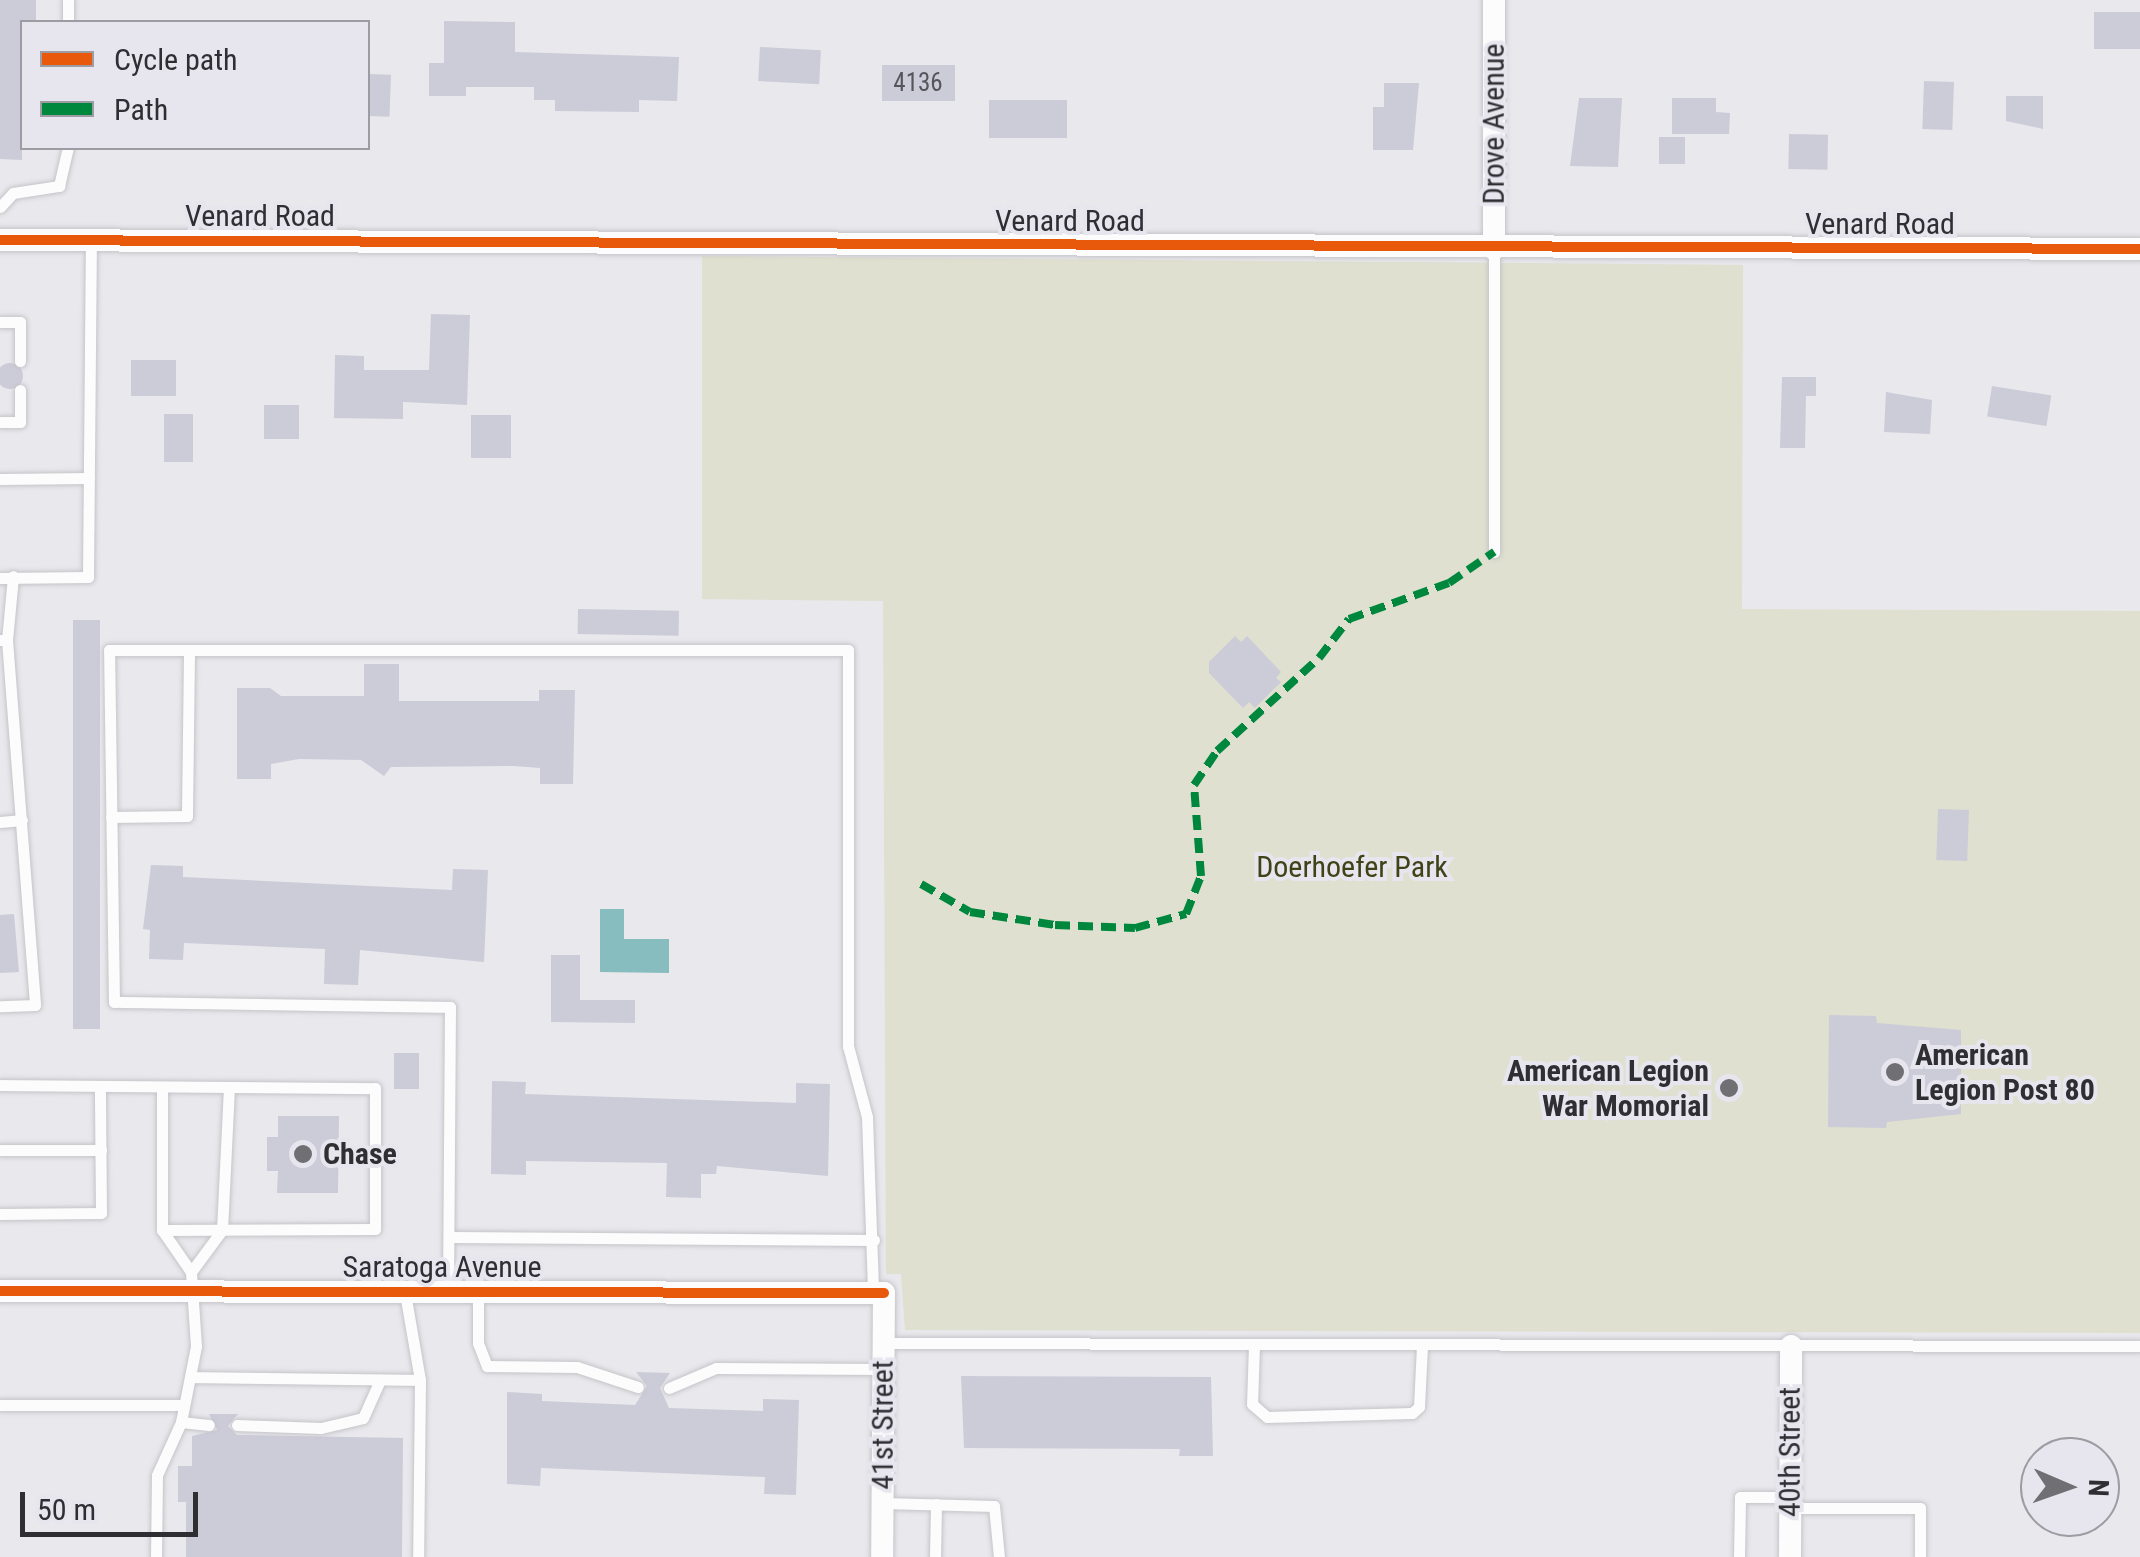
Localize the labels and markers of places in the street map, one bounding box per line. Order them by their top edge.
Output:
place label: American Legion Post 80 [1915,1037,2095,1108]
place label: American Legion War Momorial [1507,1053,1709,1124]
marker: American Legion Post 80 [1884,1061,1906,1083]
marker: American Legion War Momorial [1718,1077,1740,1099]
place label: Chase [323,1136,397,1172]
marker: Chase [292,1143,314,1165]

